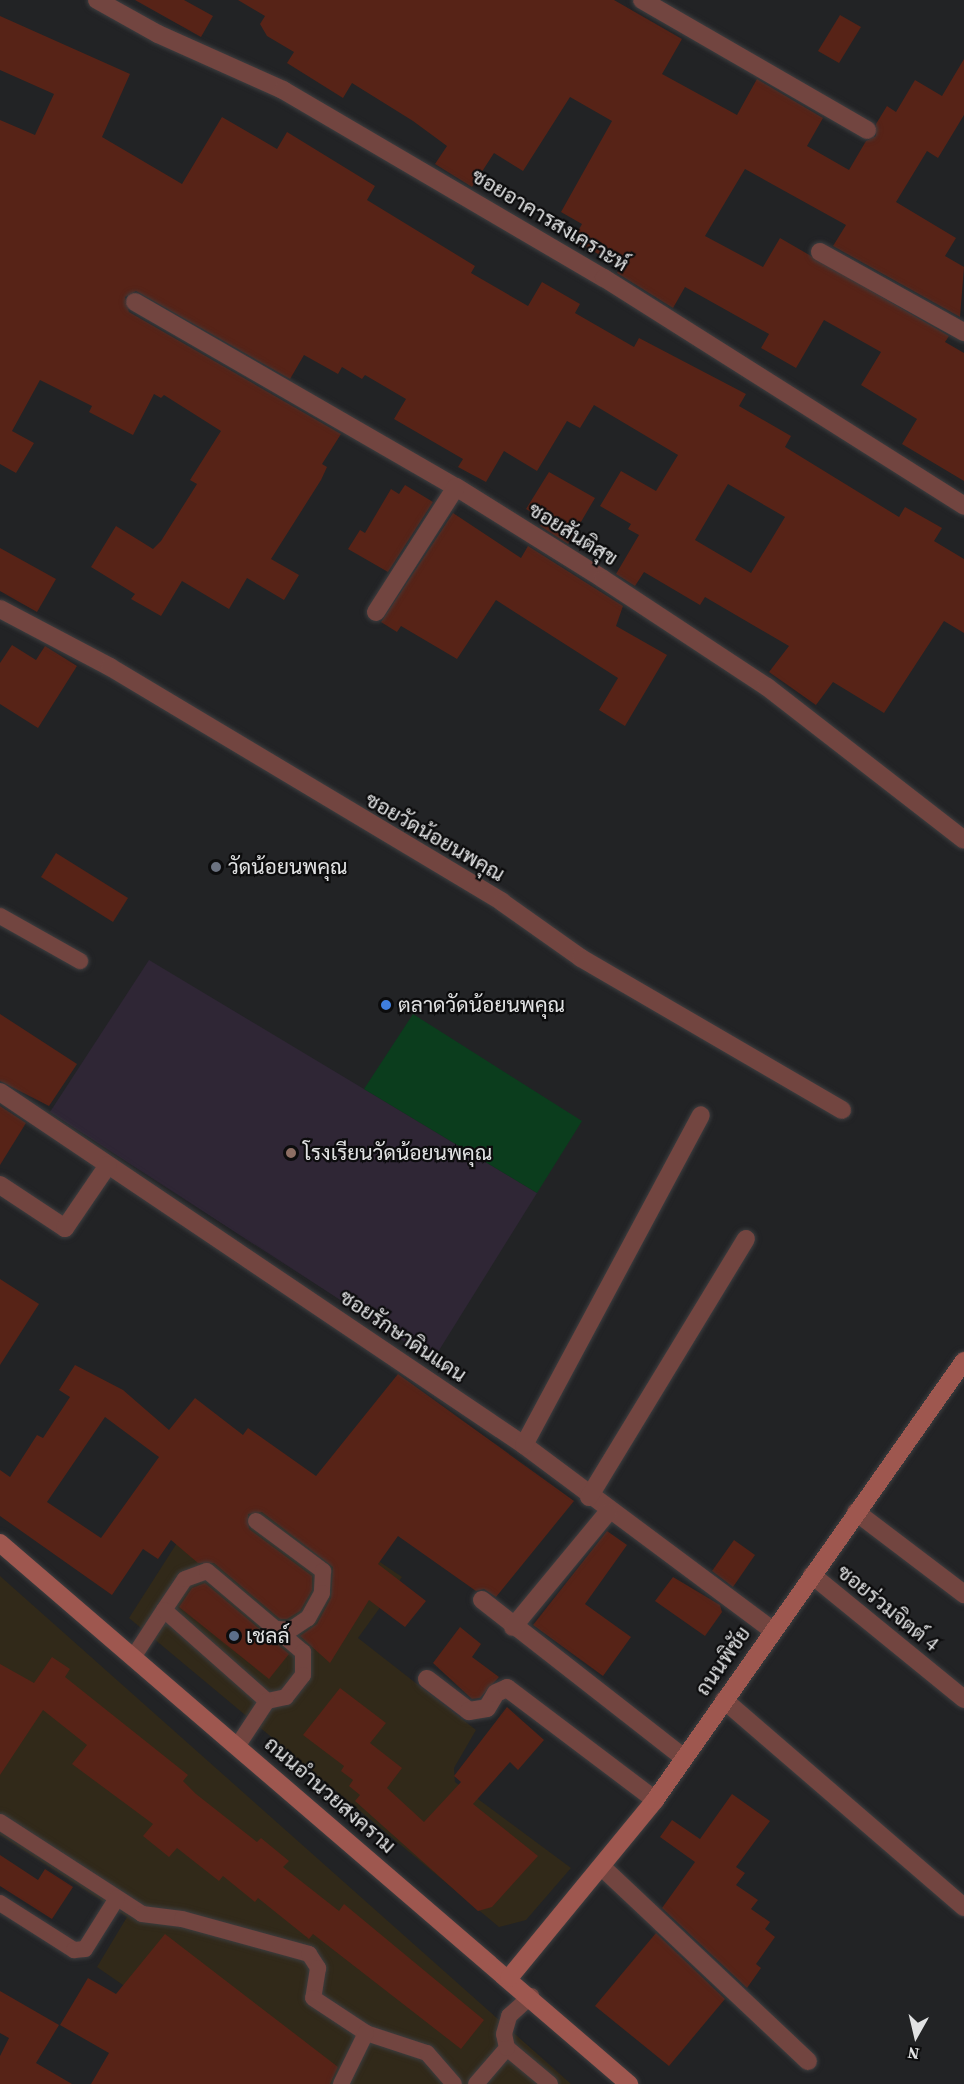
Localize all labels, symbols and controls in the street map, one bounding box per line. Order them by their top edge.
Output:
street label: ซอยอาคารสงเคราะห์ [467,163,633,277]
street label: ซอยสันติสุข [524,497,622,571]
street label: ซอยวัดน้อยนพคุณ [361,787,509,887]
place label: วัดน้อยนพคุณ [228,854,348,880]
marker: วัดน้อยนพคุณ [209,860,223,874]
place label: ตลาดวัดน้อยนพคุณ [398,992,565,1018]
marker: ตลาดวัดน้อยนพคุณ [379,998,393,1012]
place label: โรงเรียนวัดน้อยนพคุณ [303,1140,492,1166]
marker: โรงเรียนวัดน้อยนพคุณ [284,1146,298,1160]
street label: ซอยรักษาดินแดน [335,1284,471,1388]
street label: ซอยร่วมจิตต์ 4 [832,1559,944,1657]
street label: ถนนพิชัย [690,1621,756,1701]
place label: เชลล์ [246,1623,290,1649]
marker: เชลล์ [227,1629,241,1643]
street label: ถนนอำนวยสงคราม [259,1731,401,1859]
north arrow [886,2006,946,2066]
text: N [906,2042,921,2066]

